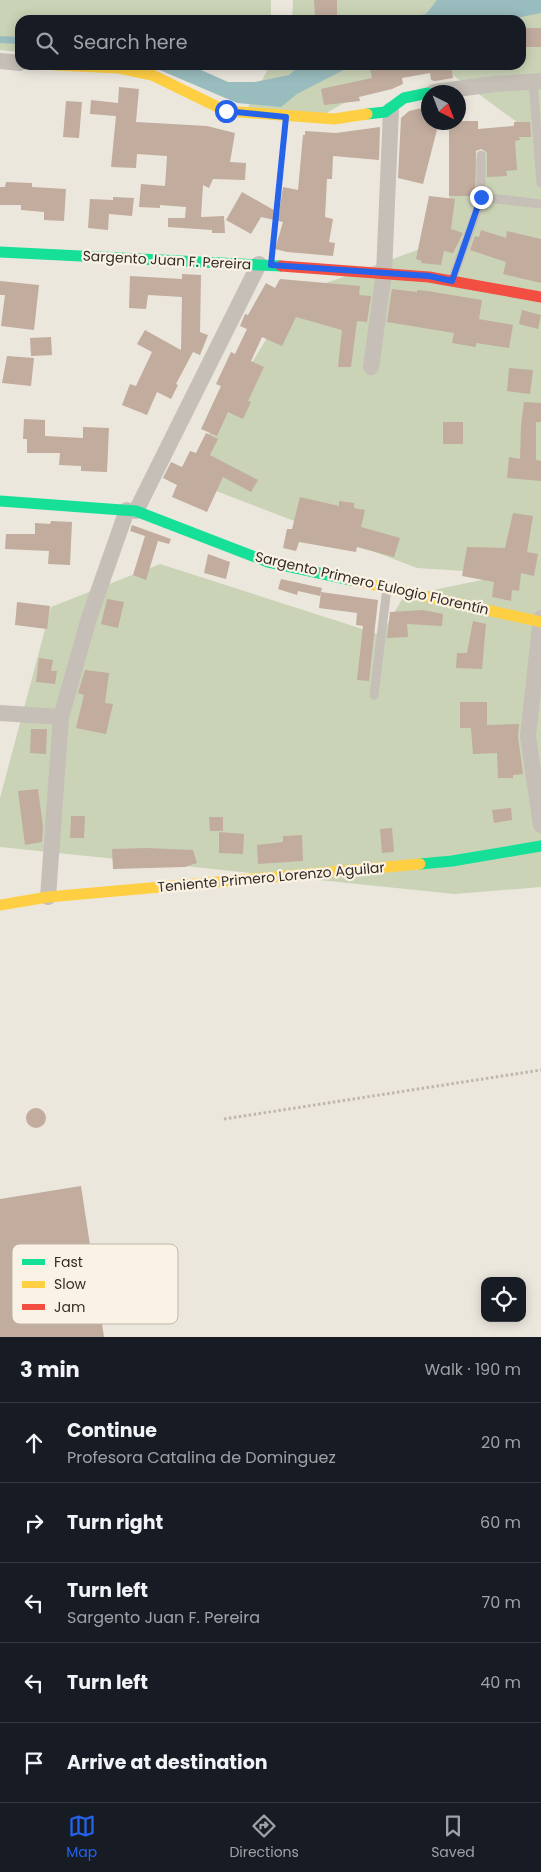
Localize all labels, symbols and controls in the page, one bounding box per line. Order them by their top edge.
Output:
search box [15,15,526,70]
icon: search [33,29,61,57]
text: Search here [73,29,187,56]
north arrow [421,85,466,130]
route start [215,100,238,123]
route end [470,186,493,209]
street label: Sargento Juan F. Pereira [82,246,252,274]
street label: Sargento Primero Eulogio Florentín [253,546,491,620]
street label: Teniente Primero Lorenzo Aguilar [157,857,385,897]
legend [12,1244,178,1324]
text: Fast [54,1252,83,1272]
text: Slow [54,1274,87,1294]
map controls [481,1277,526,1322]
button: locate [481,1277,526,1322]
text: Jam [54,1297,85,1317]
text: 3 min [20,1355,80,1384]
text: Walk · 190 m [424,1358,521,1381]
text: Continue [67,1417,157,1444]
icon: ahead [20,1429,48,1457]
text: 20 m [481,1431,521,1454]
text: Profesora Catalina de Dominguez [67,1446,336,1469]
icon: right [20,1509,48,1537]
text: Turn right [67,1509,163,1536]
text: 60 m [480,1511,521,1534]
text: Turn left [67,1577,148,1604]
icon: left [20,1589,48,1617]
text: 70 m [481,1591,521,1614]
text: Sargento Juan F. Pereira [67,1606,260,1629]
icon: left [20,1669,48,1697]
text: Turn left [67,1669,148,1696]
text: 40 m [480,1671,521,1694]
icon: arrive [20,1749,48,1777]
text: Arrive at destination [67,1749,268,1776]
tab: Map [66,1812,97,1863]
tab: Directions [229,1812,299,1863]
tab: Saved [431,1812,475,1863]

